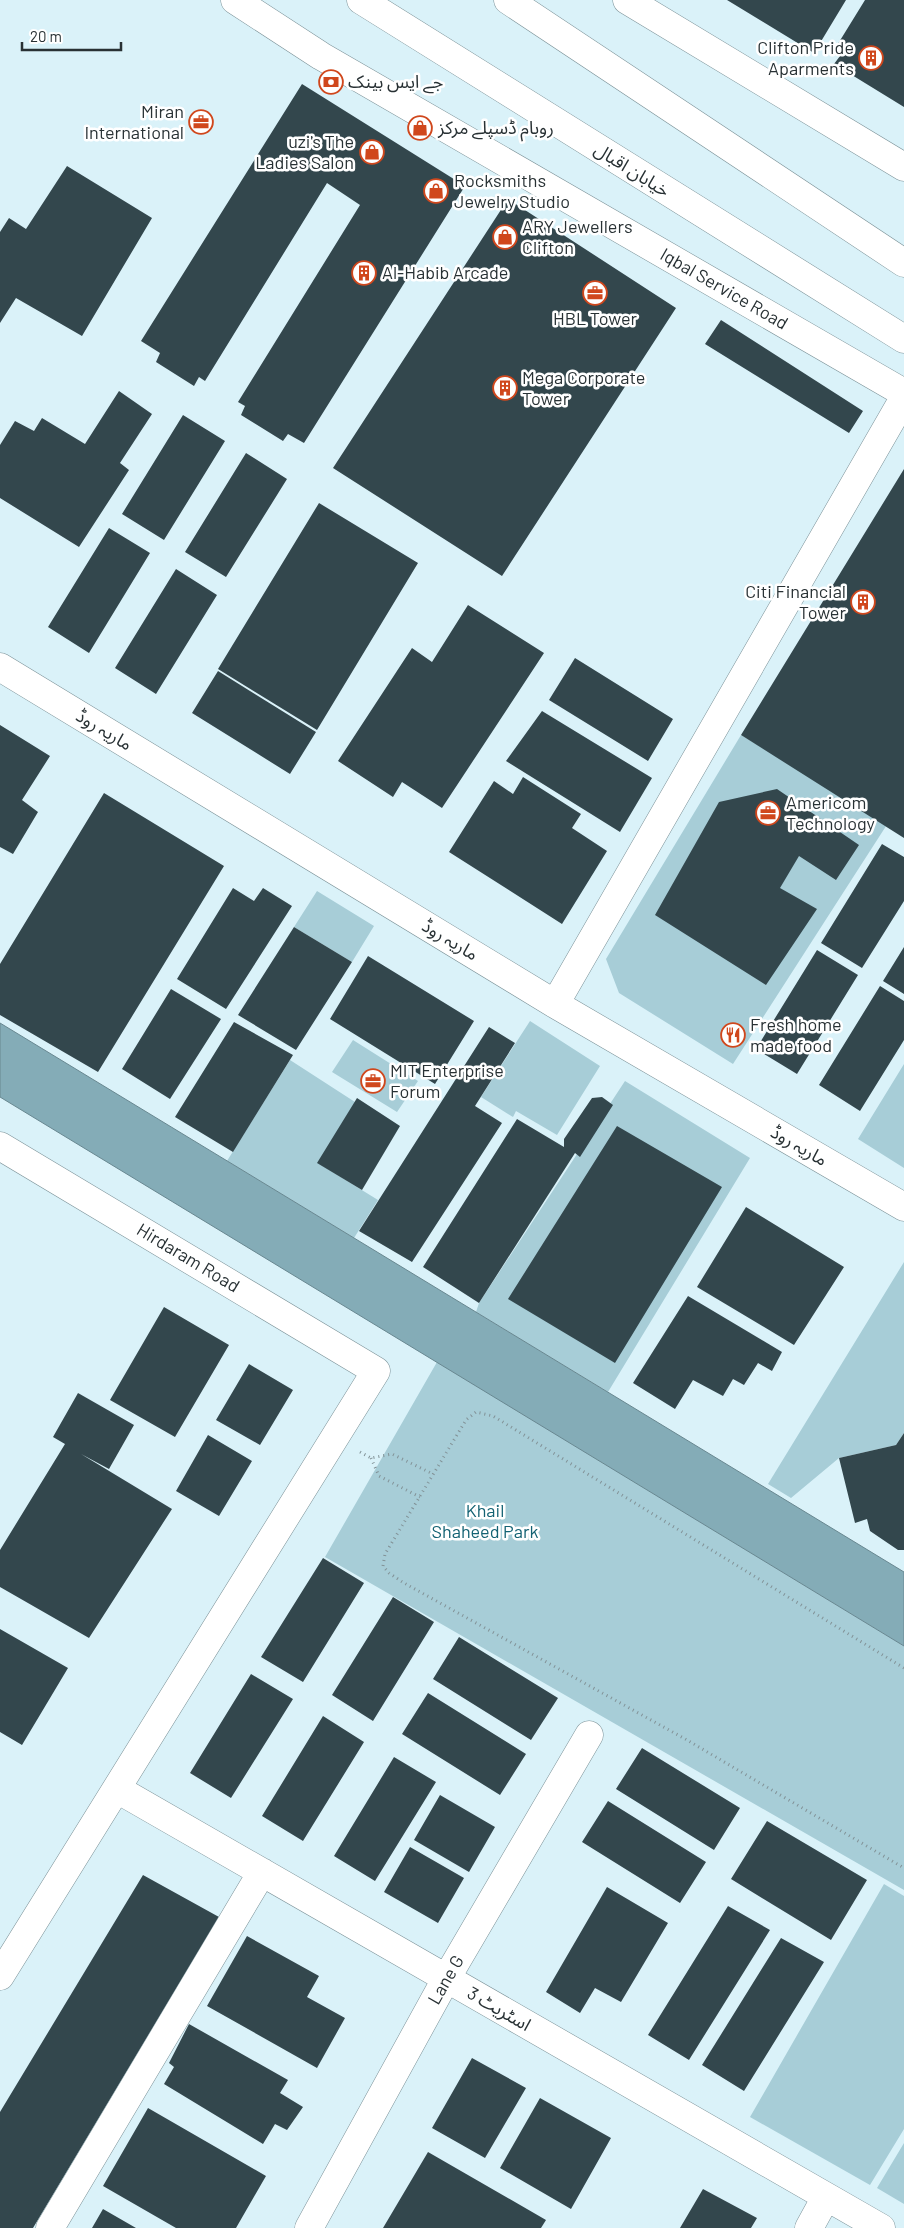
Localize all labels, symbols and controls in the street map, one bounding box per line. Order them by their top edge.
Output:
scale bar [22,20,121,52]
text: 20 m [30,27,62,45]
place label: Clifton Pride Aparments [757,36,854,79]
building icon: Clifton Pride Aparments [858,45,884,71]
bank icon: جے ایس بینک [318,69,344,95]
place label: جے ایس بینک [348,70,443,94]
place label: Miran International [84,100,184,143]
office icon: Miran International [188,109,214,135]
shop icon: روبام ڈسپلے مرکز [407,115,433,141]
place label: روبام ڈسپلے مرکز [437,116,554,142]
place label: uzi's The Ladies Salon [255,130,354,173]
street label: خیابان اقبال [590,137,674,202]
shop icon: uzi's The Ladies Salon [359,139,385,165]
place label: Rocksmiths Jewelry Studio [454,169,570,212]
shop icon: Rocksmiths Jewelry Studio [423,178,449,204]
place label: ARY Jewellers Clifton [522,215,633,258]
shop icon: ARY Jewellers Clifton [492,224,518,250]
street label: Iqbal Service Road [657,243,792,334]
building icon: Al-Habib Arcade [351,260,377,286]
place label: Al-Habib Arcade [382,261,508,283]
office icon: HBL Tower [582,280,608,306]
place label: HBL Tower [553,307,638,329]
place label: Mega Corporate Tower [522,366,645,409]
building icon: Mega Corporate Tower [492,375,518,401]
place label: Citi Financial Tower [745,580,846,623]
building icon: Citi Financial Tower [850,589,876,615]
street label: ماریہ روڈ [72,704,137,755]
place label: Americom Technology [786,791,875,834]
office icon: Americom Technology [755,800,781,826]
street label: ماریہ روڈ [418,914,483,965]
place label: Fresh home made food [750,1013,842,1056]
restaurant icon: Fresh home made food [720,1022,746,1048]
place label: MIT Enterprise Forum [390,1059,504,1102]
office icon: MIT Enterprise Forum [360,1068,386,1094]
street label: ماریہ روڈ [767,1120,832,1171]
street label: Hirdaram Road [133,1218,244,1296]
park label: Khail Shaheed Park [432,1499,538,1542]
street label: Lane G [422,1951,468,2008]
street label: اسٹریٹ 3 [463,1981,535,2036]

